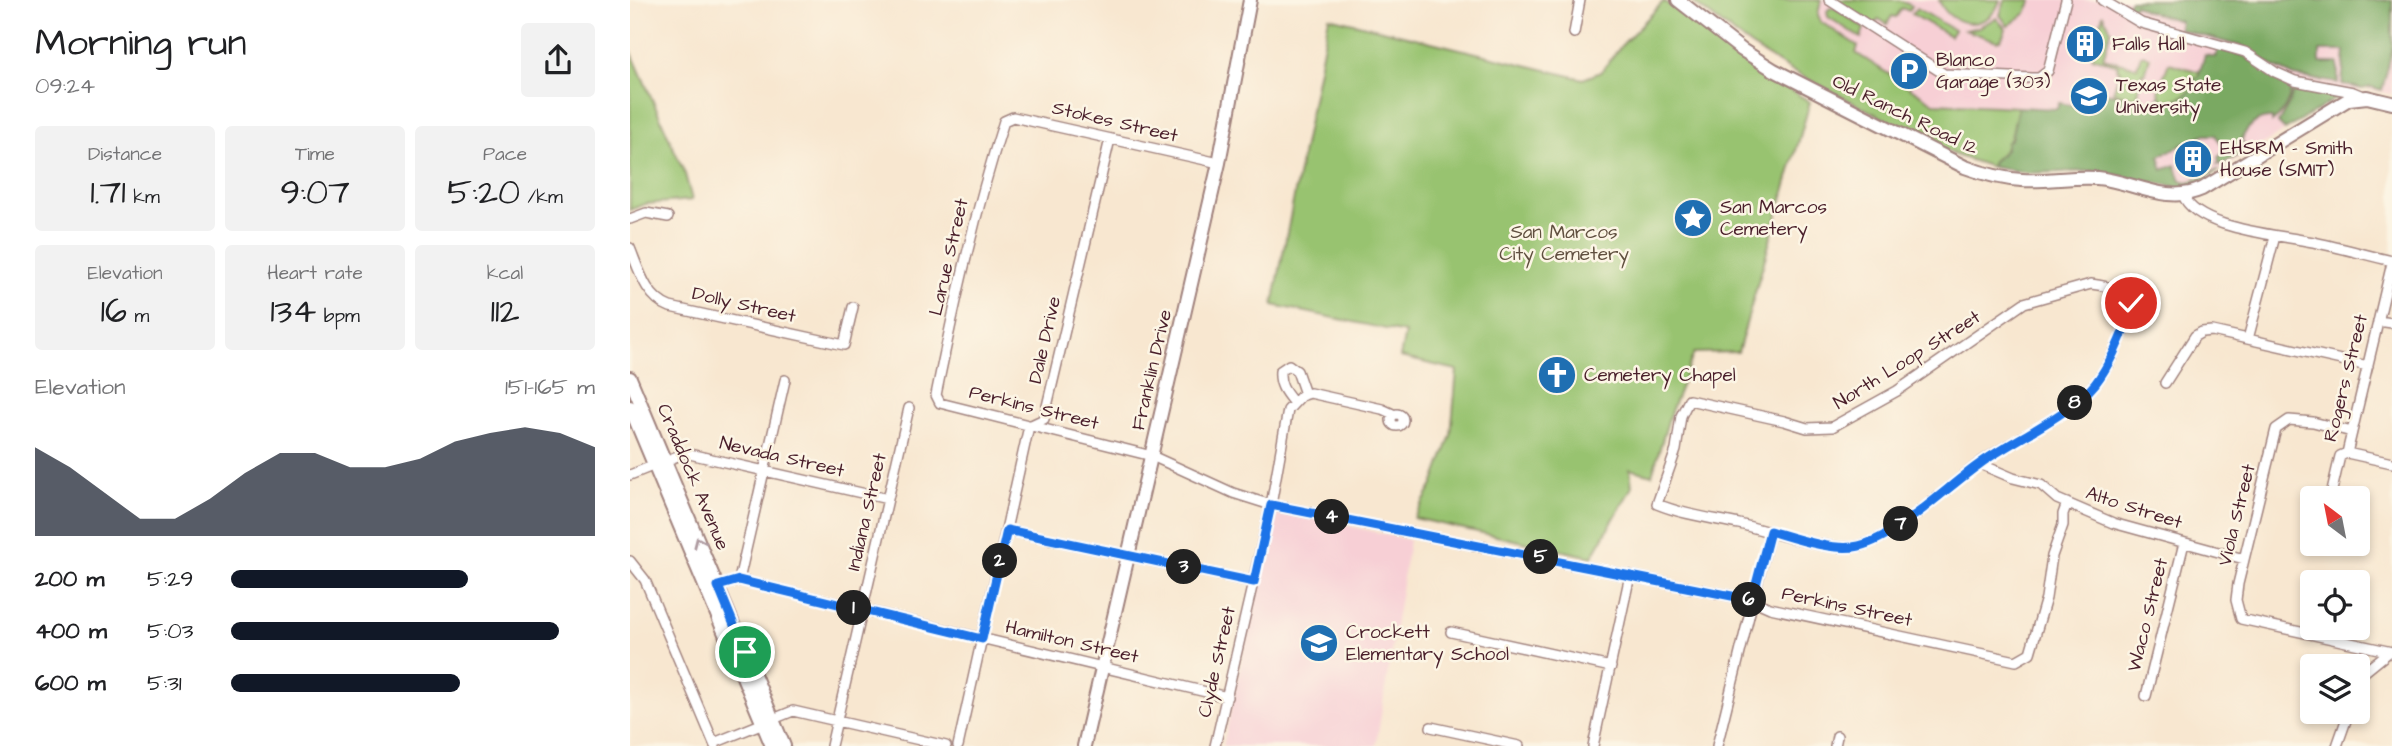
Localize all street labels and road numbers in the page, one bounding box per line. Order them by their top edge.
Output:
street label: Old Ranch Road 12 [1827,68,1983,162]
street label: Stokes Street [1049,94,1181,150]
street label: Larue Street [922,195,976,318]
street label: Dolly Street [689,280,799,331]
street label: Dale Drive [1022,294,1068,386]
street label: North Loop Street [1828,304,1986,416]
street label: Franklin Drive [1125,307,1179,433]
street label: Rogers Street [2317,311,2376,445]
street label: Perkins Street [966,379,1102,437]
street label: Craddock Avenue [650,400,736,554]
street label: Nevada Street [717,430,847,485]
street label: Indiana Street [840,450,894,574]
street label: Viola Street [2211,461,2263,569]
street label: Alto Street [2082,480,2186,536]
street label: Waco Street [2121,555,2175,675]
street label: Perkins Street [1779,580,1915,634]
street label: Clyde Street [1191,604,1244,720]
street label: Hamilton Street [1003,614,1142,671]

